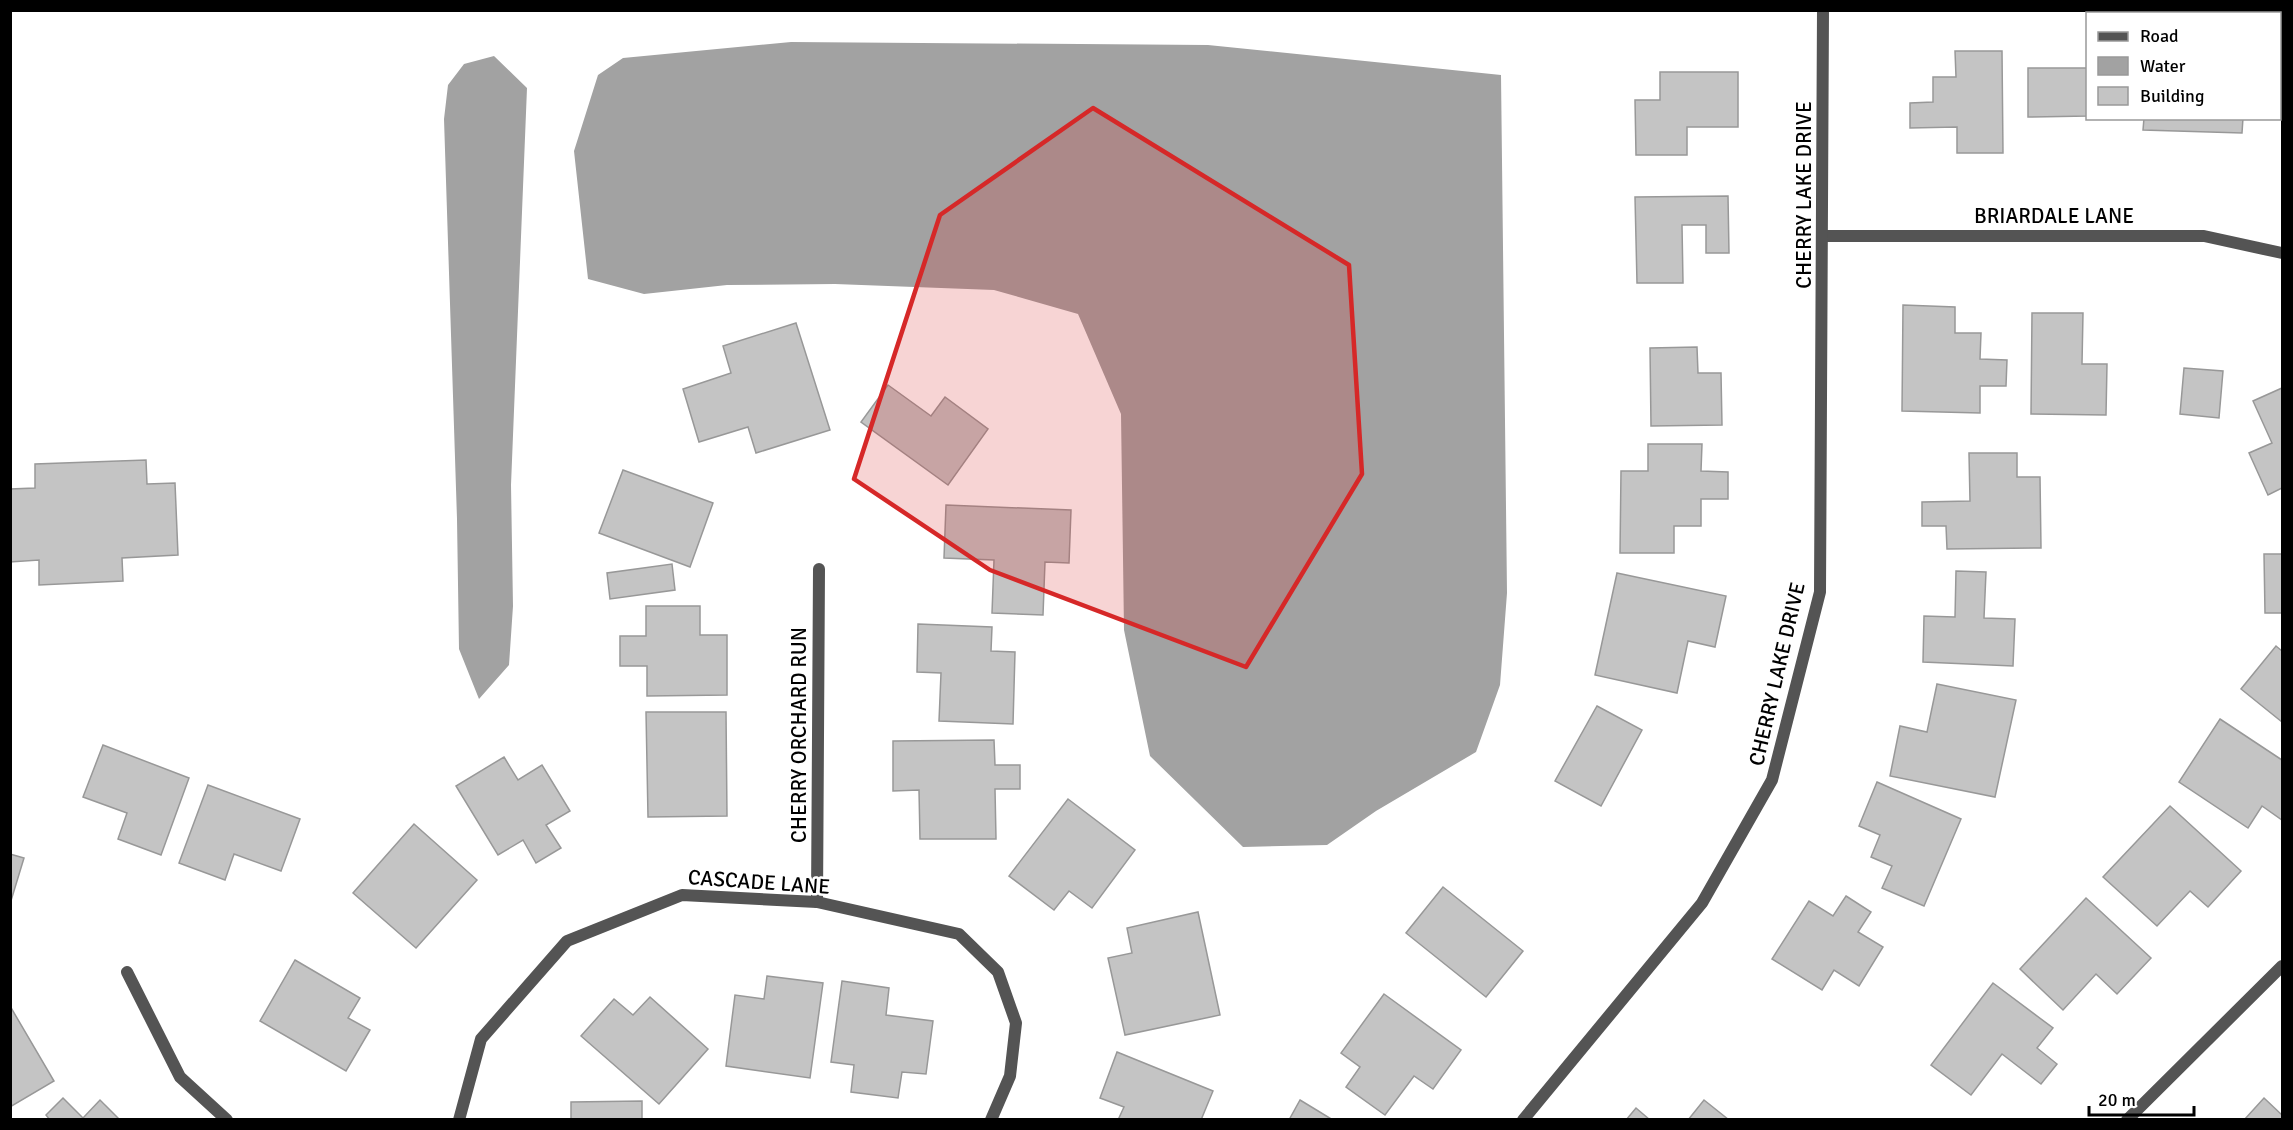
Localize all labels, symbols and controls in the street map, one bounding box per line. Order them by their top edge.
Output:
legend [2086,12,2281,120]
text: Road [2140,25,2179,47]
text: Water [2140,55,2186,77]
text: Building [2140,85,2204,107]
street label: CHERRY LAKE DRIVE [1791,101,1817,289]
street label: BRIARDALE LANE [1974,203,2134,229]
street label: CHERRY LAKE DRIVE [1743,580,1811,768]
street label: CHERRY ORCHARD RUN [786,627,812,843]
street label: CASCADE LANE [687,864,831,900]
scale bar [2089,1079,2194,1117]
text: 20 m [2098,1089,2136,1111]

